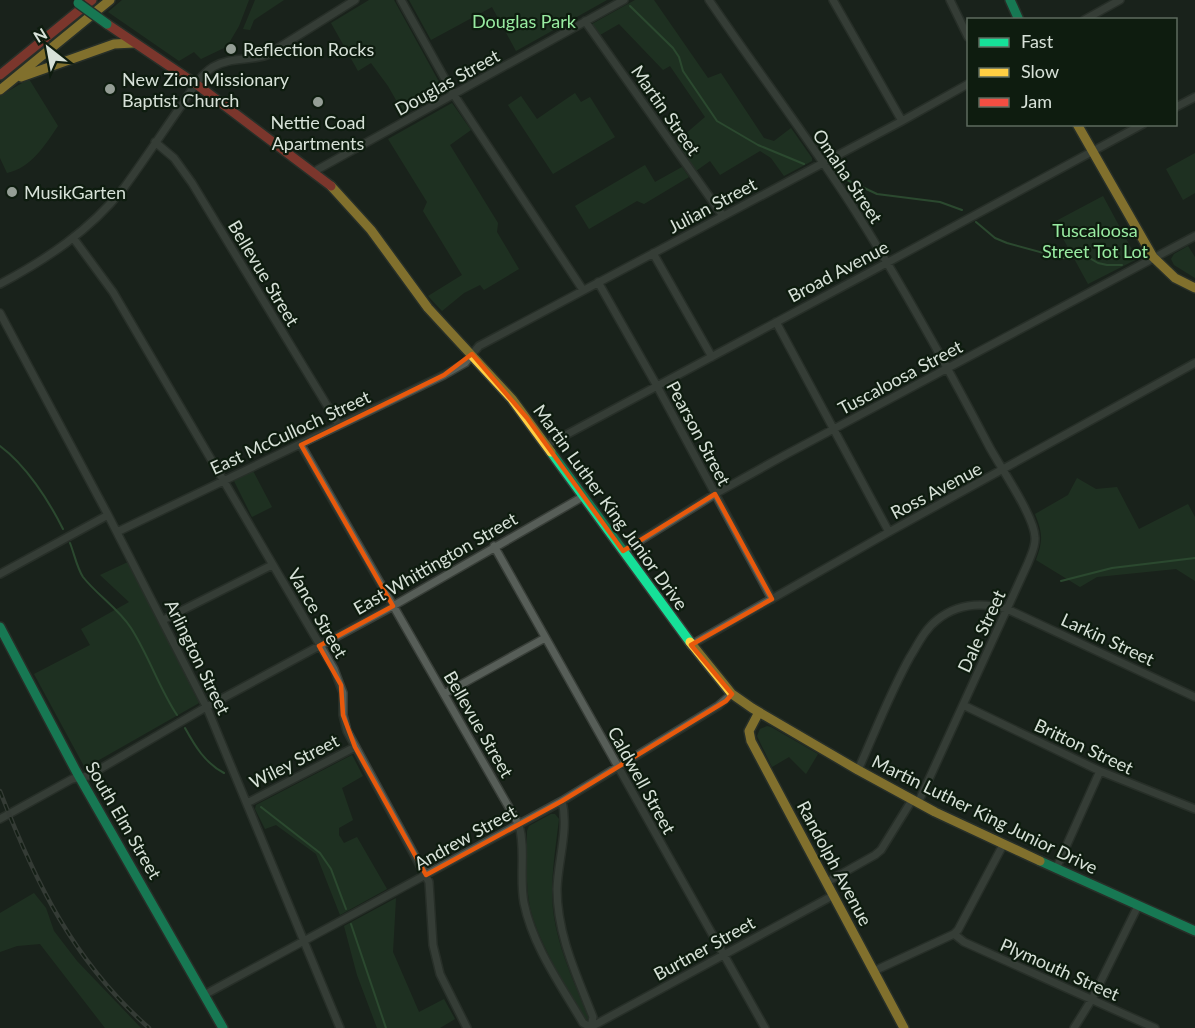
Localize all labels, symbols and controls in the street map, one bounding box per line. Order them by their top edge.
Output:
park label: Douglas Park [472,10,577,32]
north arrow [18,18,78,78]
legend [967,18,1177,126]
text: N [30,23,50,46]
text: Fast [1021,30,1054,52]
place label: Reflection Rocks [243,38,374,60]
marker: Reflection Rocks [224,42,238,56]
street label: Douglas Street [391,44,504,120]
text: Slow [1021,60,1059,82]
street label: Martin Street [627,61,705,160]
place label: New Zion Missionary Baptist Church [122,68,290,111]
marker: New Zion Missionary Baptist Church [103,82,117,96]
text: Jam [1021,90,1052,112]
marker: Nettie Coad Apartments [311,95,325,109]
place label: Nettie Coad Apartments [271,111,365,154]
street label: Omaha Street [808,125,888,228]
street label: Julian Street [664,172,760,237]
place label: MusikGarten [24,181,126,203]
marker: MusikGarten [5,185,19,199]
street label: Bellevue Street [224,216,305,330]
park label: Tuscaloosa Street Tot Lot [1042,219,1149,262]
street label: Broad Avenue [784,235,892,307]
street label: Tuscaloosa Street [834,335,966,419]
street label: Pearson Street [662,377,736,490]
street label: East McCulloch Street [206,385,374,479]
street label: Martin Luther King Junior Drive [529,400,693,614]
street label: Ross Avenue [887,457,985,523]
street label: East Whittington Street [349,507,521,619]
street label: Vance Street [284,564,353,662]
street label: Dale Street [952,586,1010,676]
street label: Arlington Street [161,596,236,719]
street label: Larkin Street [1058,608,1159,670]
street label: Bellevue Street [440,667,519,782]
street label: Britton Street [1031,713,1138,779]
street label: Caldwell Street [603,722,681,838]
street label: Wiley Street [246,729,343,793]
street label: Martin Luther King Junior Drive [868,750,1102,878]
street label: South Elm Street [81,757,167,883]
street label: Randolph Avenue [793,797,877,929]
street label: Andrew Street [410,800,521,874]
street label: Burtner Street [650,911,759,985]
street label: Plymouth Street [997,933,1123,1005]

